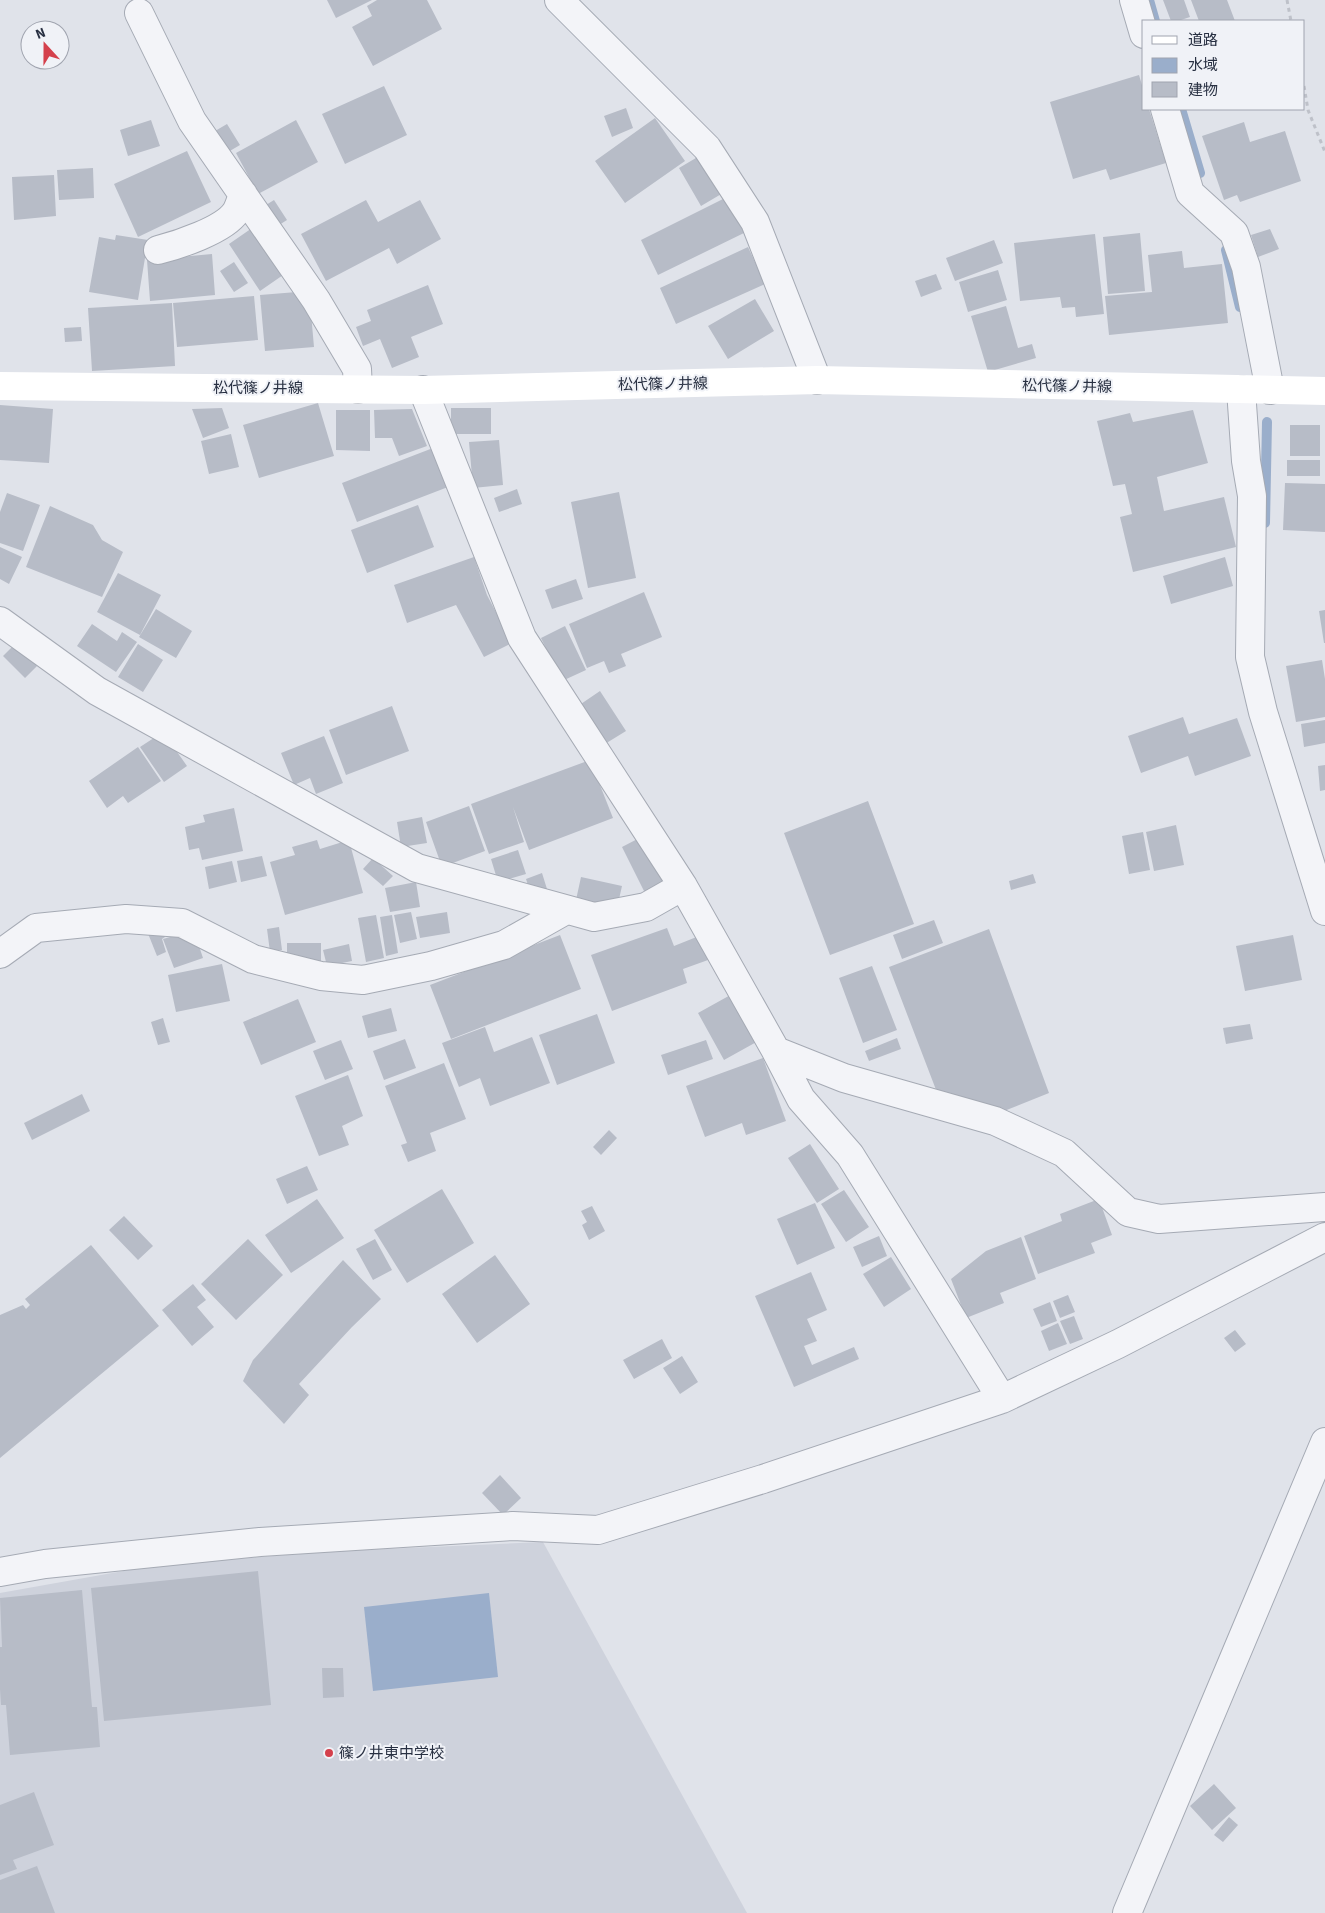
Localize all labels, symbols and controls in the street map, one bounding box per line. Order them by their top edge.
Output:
north arrow [20,20,70,70]
legend [1142,20,1305,110]
text: N [33,23,49,45]
text: 道路 [1188,30,1218,51]
text: 水域 [1188,55,1218,76]
text: 建物 [1188,80,1218,101]
street label: 松代篠ノ井線 [618,373,708,396]
street label: 松代篠ノ井線 [1022,375,1112,398]
street label: 松代篠ノ井線 [213,378,303,399]
place label: 篠ノ井東中学校 [339,1743,444,1764]
marker: 篠ノ井東中学校 [323,1747,335,1759]

